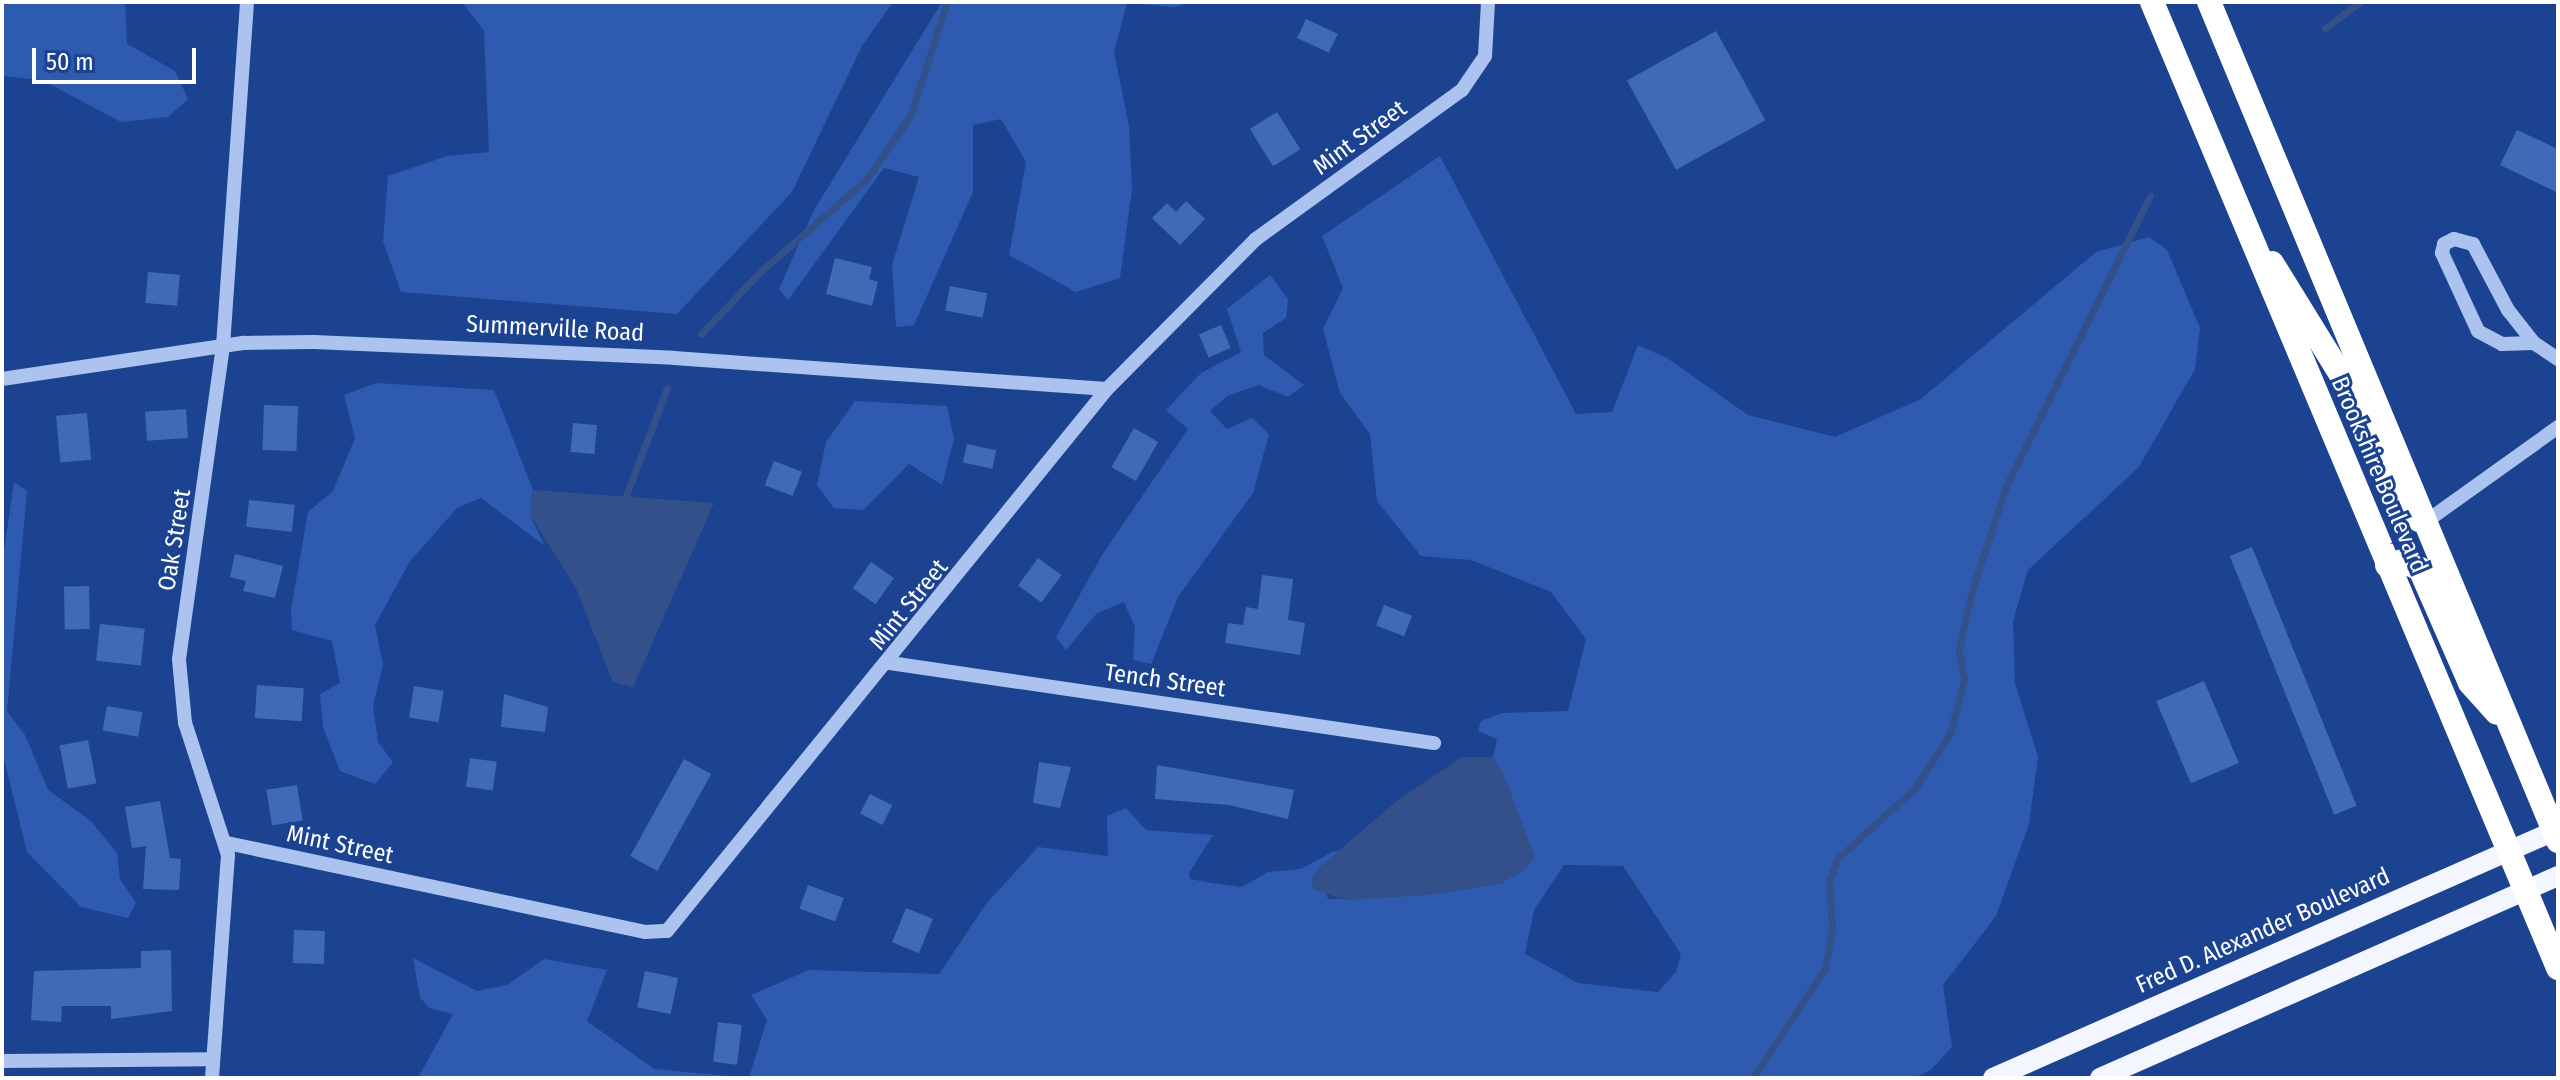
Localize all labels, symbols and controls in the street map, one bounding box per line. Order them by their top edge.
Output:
scale bar [36,32,200,82]
text: 50 m [46,48,94,76]
street label: Mint Street [1308,95,1412,181]
street label: Summerville Road [465,310,645,348]
street label: Brookshire Boulevard [2325,373,2433,577]
street label: Oak Street [153,487,197,593]
street label: Mint Street [864,554,954,656]
street label: Tench Street [1103,658,1227,704]
street label: Mint Street [284,820,396,870]
street label: Fred D. Alexander Boulevard [2132,862,2394,1000]

